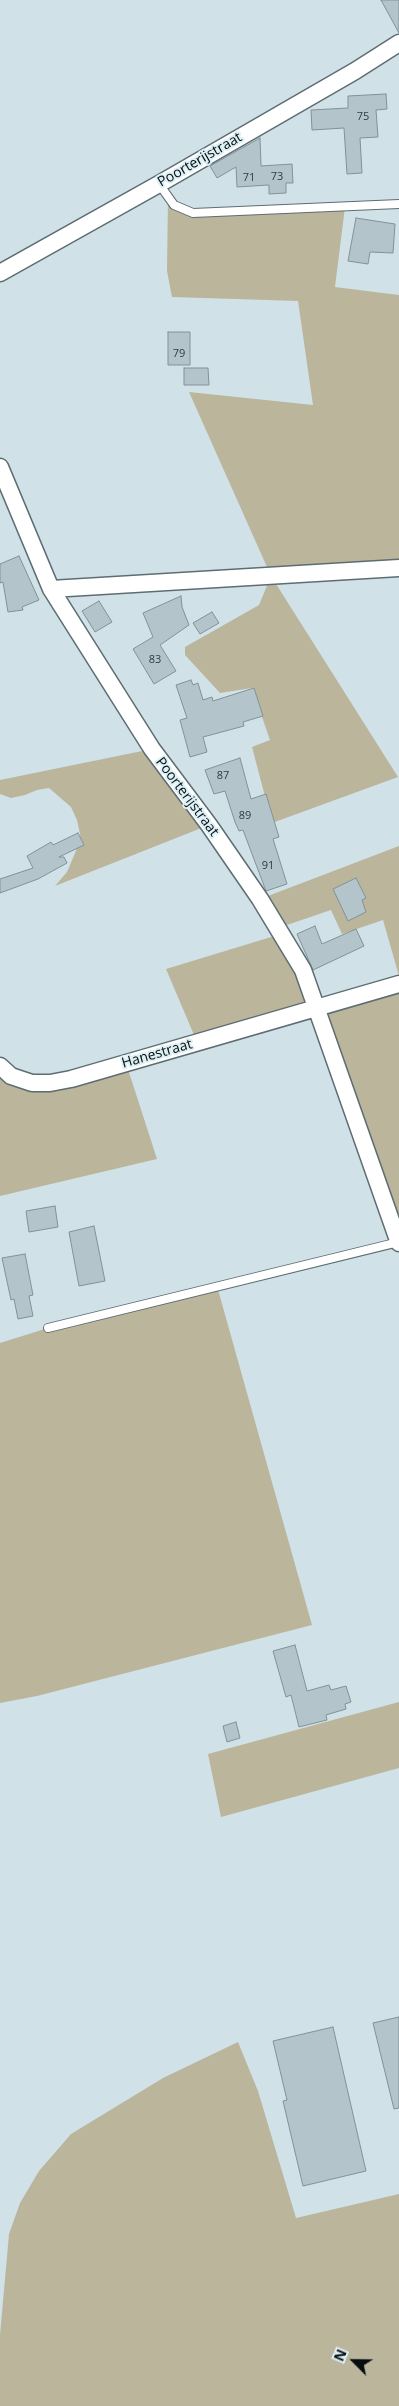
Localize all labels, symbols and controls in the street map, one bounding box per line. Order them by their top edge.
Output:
house number: 75 [357,110,369,124]
street label: Poorterijstraat [155,129,245,191]
house number: 73 [271,170,283,184]
house number: 71 [243,171,255,185]
house number: 79 [173,347,185,361]
house number: 83 [149,653,161,667]
street label: Poorterijstraat [152,754,222,840]
house number: 87 [217,769,229,783]
house number: 89 [239,809,251,823]
house number: 91 [262,859,274,873]
street label: Hanestraat [120,1036,194,1072]
north arrow [329,2336,379,2386]
text: N [329,2346,351,2364]

